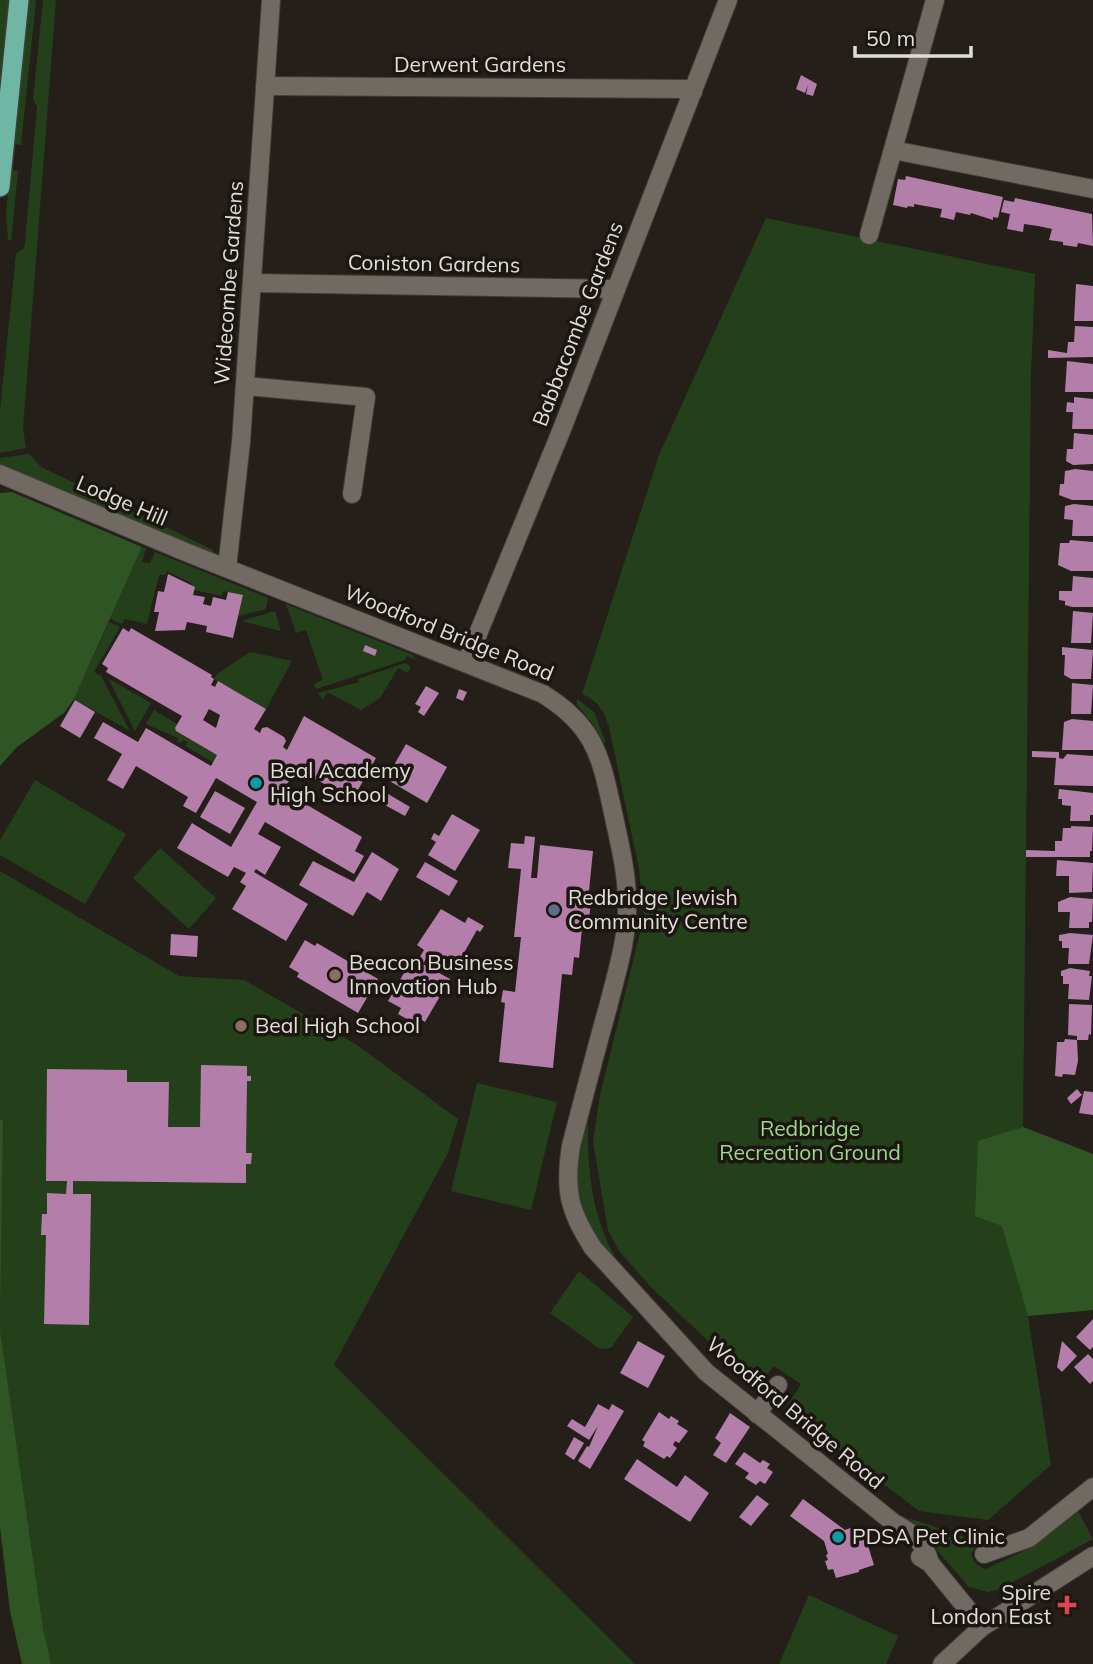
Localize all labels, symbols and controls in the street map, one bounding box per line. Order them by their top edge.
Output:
scale bar [855,14,970,58]
text: 50 m [866,25,915,51]
street label: Derwent Gardens [394,51,566,77]
street label: Widecombe Gardens [208,180,248,386]
street label: Babbacombe Gardens [526,218,628,430]
street label: Coniston Gardens [348,248,520,278]
street label: Lodge Hill [73,469,172,531]
street label: Woodford Bridge Road [341,578,558,686]
place label: Beal Academy High School [270,757,411,807]
marker: Beal Academy High School [248,775,264,791]
place label: Redbridge Jewish Community Centre [568,884,748,934]
marker: Redbridge Jewish Community Centre [546,902,562,918]
place label: Beacon Business Innovation Hub [349,949,514,999]
marker: Beacon Business Innovation Hub [327,967,343,983]
place label: Beal High School [255,1012,420,1038]
marker: Beal High School [233,1018,249,1034]
park label: Redbridge Recreation Ground [719,1115,901,1165]
street label: Woodford Bridge Road [702,1330,890,1494]
place label: PDSA Pet Clinic [852,1523,1005,1549]
marker: PDSA Pet Clinic [830,1529,846,1545]
place label: Spire London East [931,1579,1051,1629]
marker: Spire London East [1057,1595,1077,1615]

